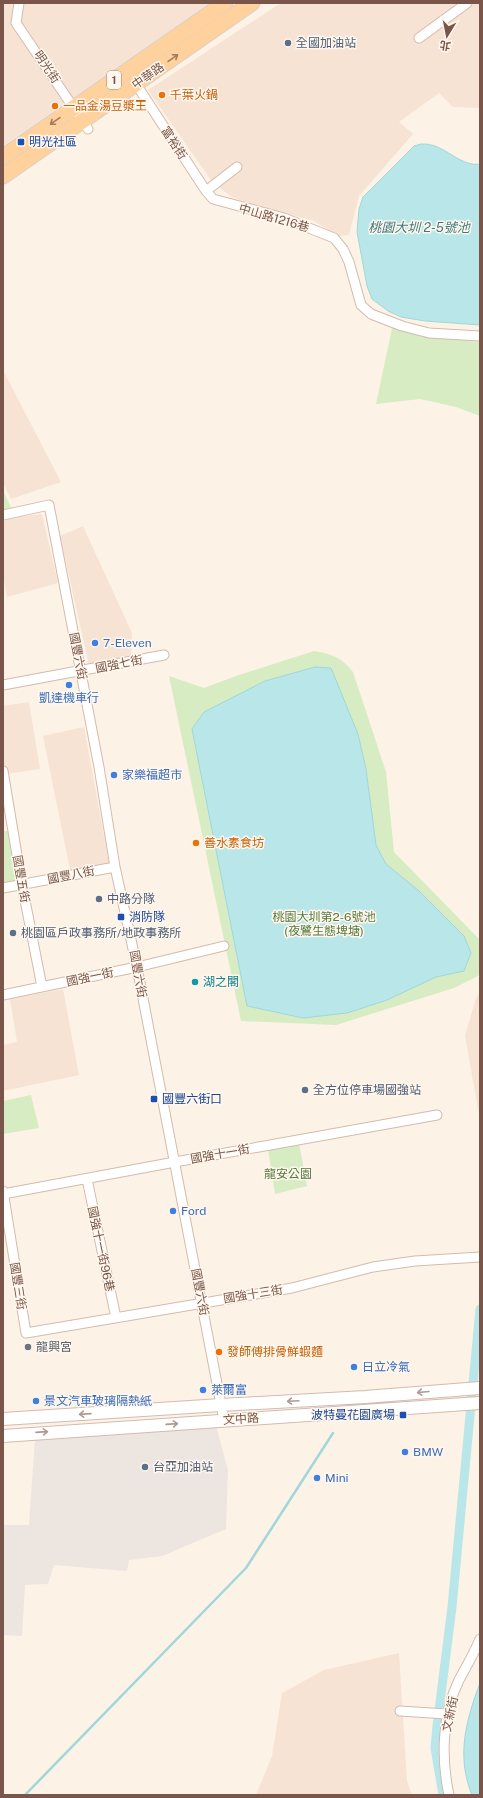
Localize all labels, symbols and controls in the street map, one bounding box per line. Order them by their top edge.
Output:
north arrow [427,16,467,56]
place label: 全國加油站 [296,36,356,50]
marker: 全國加油站 [283,38,293,48]
text: 北 [439,39,452,53]
street label: 明光街 [31,48,63,86]
one-way arrow [168,54,179,62]
street label: 中華路 [129,60,167,92]
road number: 1 [107,71,121,89]
place label: 千葉火鍋 [170,88,218,102]
marker: 千葉火鍋 [157,90,167,100]
place label: 一品金湯豆漿王 [63,99,147,113]
marker: 一品金湯豆漿王 [50,101,60,111]
one-way arrow [50,117,61,125]
street label: 富裕街 [158,124,190,162]
place label: 明光社區 [29,135,77,149]
marker: 明光社區 [16,137,26,147]
street label: 中山路1216巷 [237,201,311,235]
water label: 桃園大圳 2-5號池 [368,220,472,235]
street label: 國豐六街 [67,631,89,681]
place label: 7-Eleven [103,636,152,650]
marker: 7-Eleven [90,638,100,648]
street label: 國強七街 [94,653,144,675]
marker: 凱達機車行 [64,680,74,690]
place label: 凱達機車行 [39,691,99,705]
place label: 家樂福超市 [122,768,182,782]
marker: 家樂福超市 [109,770,119,780]
place label: 善水素食坊 [204,836,264,850]
marker: 善水素食坊 [191,838,201,848]
street label: 國豐五街 [10,854,32,904]
street label: 國豐八街 [46,864,96,886]
place label: 中路分隊 [107,892,155,906]
marker: 中路分隊 [94,894,104,904]
place label: 消防隊 [129,910,165,924]
park label: 桃園大圳第2-6號池 (夜鷺生態埤塘) [272,910,376,938]
marker: 消防隊 [116,912,126,922]
place label: 桃園區戶政事務所/地政事務所 [21,926,181,940]
marker: 桃園區戶政事務所/地政事務所 [8,928,18,938]
street label: 國豐六街 [127,949,149,999]
street label: 國強一街 [65,965,115,989]
place label: 湖之閣 [203,975,239,989]
marker: 湖之閣 [190,977,200,987]
place label: 全方位停車場國強站 [313,1083,421,1097]
marker: 全方位停車場國強站 [300,1085,310,1095]
place label: 國豐六街口 [162,1092,222,1106]
marker: 國豐六街口 [149,1094,159,1104]
street label: 國強十一街 [189,1142,251,1166]
park label: 龍安公園 [264,1167,312,1181]
place label: Ford [181,1204,207,1218]
street label: 國強十一街96巷 [85,1205,117,1293]
marker: Ford [168,1206,178,1216]
street label: 國豐三街 [7,1261,29,1311]
street label: 國豐六街 [189,1267,211,1317]
street label: 國強十三街 [222,1282,284,1306]
place label: 龍興宮 [36,1340,72,1354]
marker: 龍興宮 [23,1342,33,1352]
place label: 發師傅排骨鮮蝦麵 [227,1345,323,1359]
marker: 發師傅排骨鮮蝦麵 [214,1347,224,1357]
place label: 日立冷氣 [362,1360,410,1374]
marker: 日立冷氣 [349,1362,359,1372]
place label: 萊爾富 [211,1383,247,1397]
marker: 萊爾富 [198,1385,208,1395]
one-way arrow [417,1389,430,1396]
place label: 景文汽車玻璃隔熱紙 [44,1394,152,1408]
marker: 景文汽車玻璃隔熱紙 [31,1396,41,1406]
one-way arrow [287,1397,300,1405]
place label: 波特曼花園廣場 [311,1408,395,1422]
one-way arrow [79,1410,92,1417]
marker: 波特曼花園廣場 [398,1410,408,1420]
street label: 文中路 [223,1411,259,1427]
one-way arrow [165,1420,178,1427]
one-way arrow [35,1429,48,1436]
place label: BMW [413,1445,444,1459]
marker: BMW [400,1447,410,1457]
place label: 台亞加油站 [153,1460,213,1474]
marker: 台亞加油站 [140,1462,150,1472]
place label: Mini [325,1471,349,1485]
marker: Mini [312,1473,322,1483]
street label: 文新街 [439,1695,461,1733]

